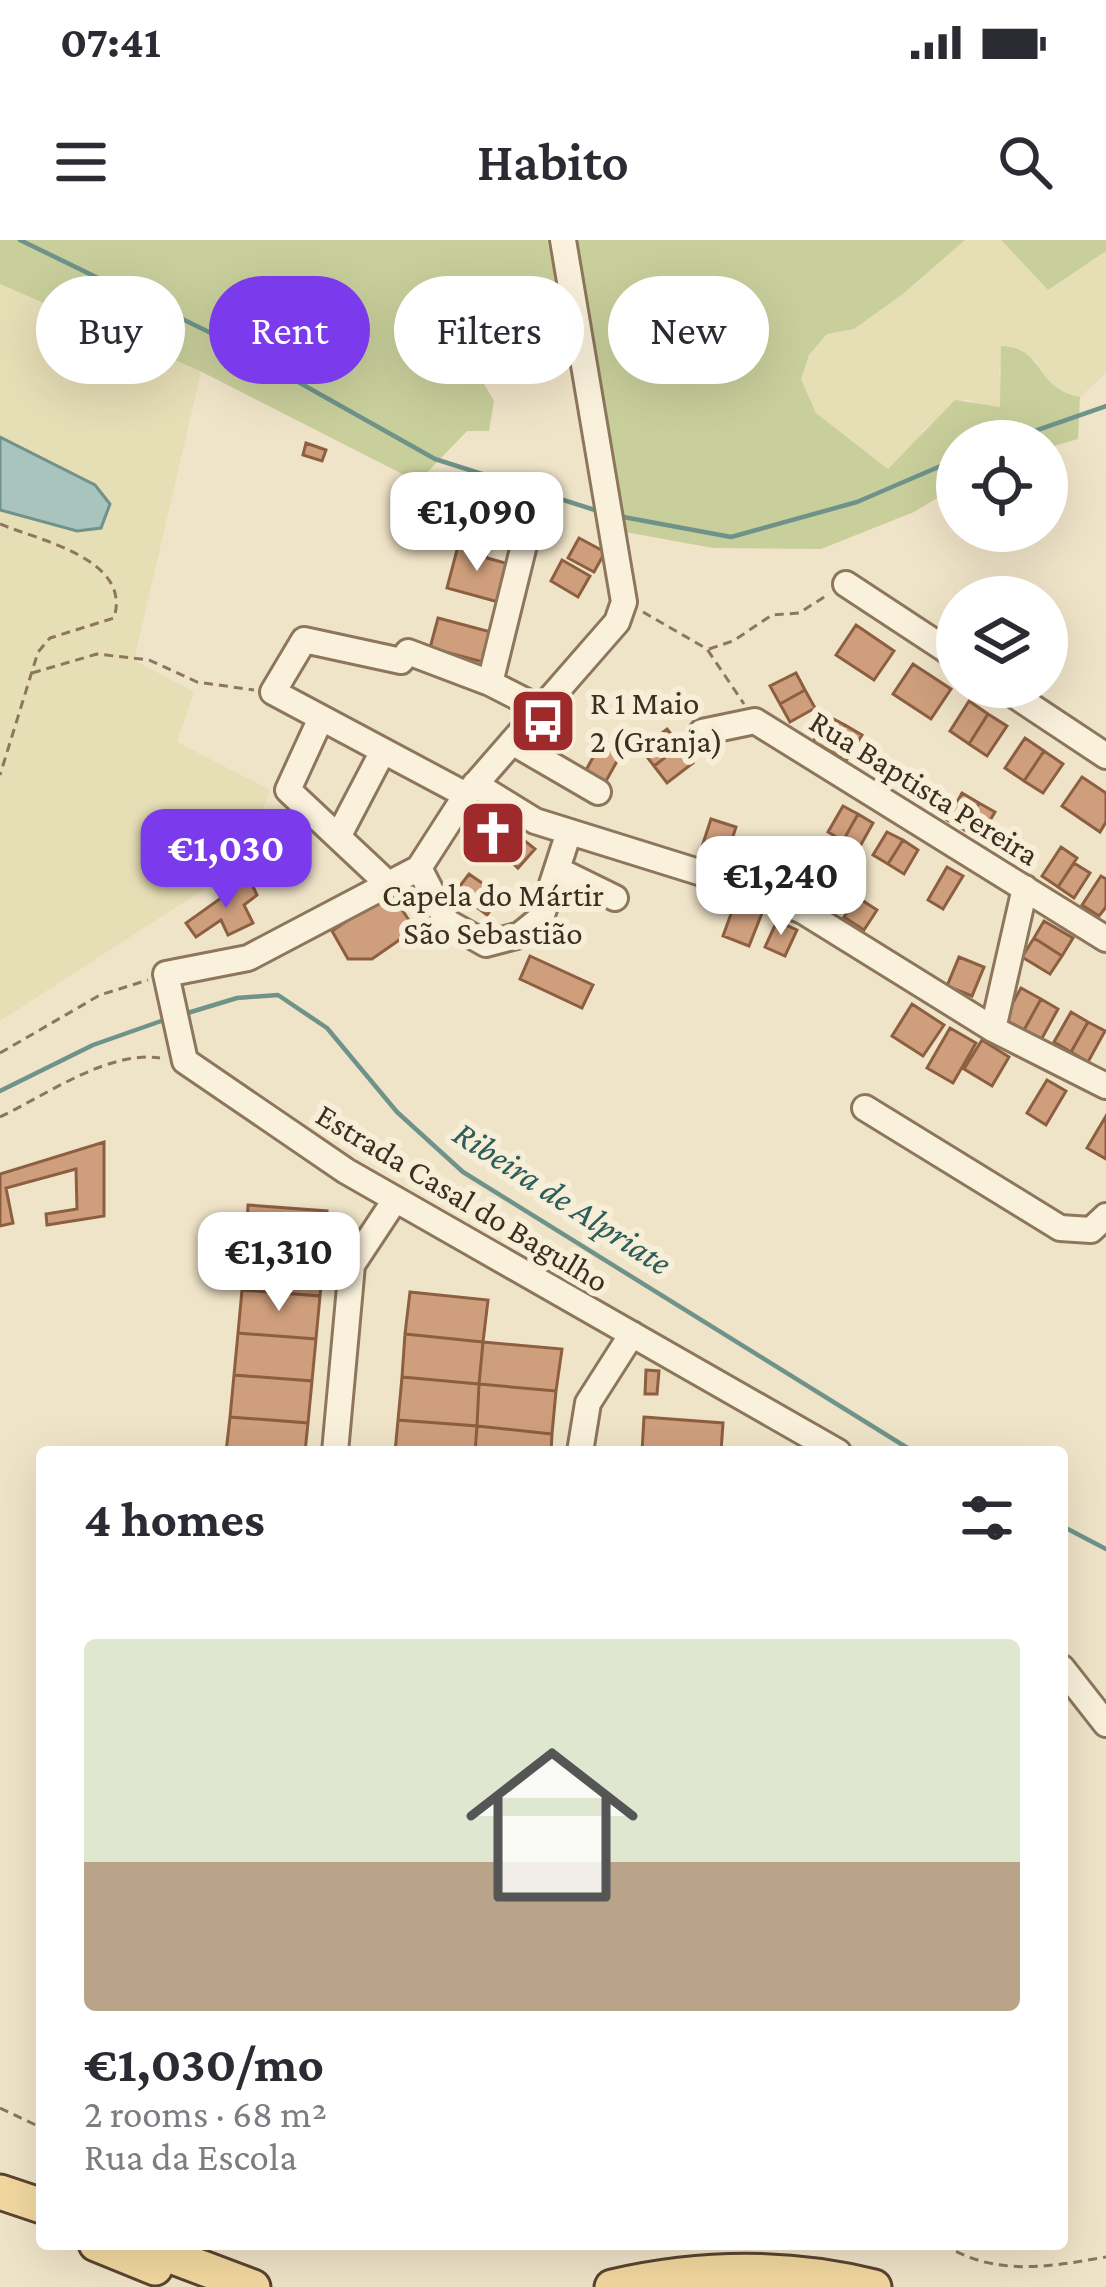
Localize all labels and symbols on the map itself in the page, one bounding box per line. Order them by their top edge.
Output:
pin: €1,090 [379,472,575,574]
place label: R 1 Maio 2 (Granja) [590,684,723,760]
bus stop icon: R 1 Maio 2 (Granja) [508,686,578,756]
street label: Rua Baptista Pereira [803,702,1046,873]
church icon: Capela do Mártir São Sebastião [458,798,528,868]
pin: €1,030 [128,809,324,911]
pin: €1,240 [683,836,879,938]
place label: Capela do Mártir São Sebastião [382,876,604,951]
street label: Estrada Casal do Bagulho [310,1096,615,1299]
water label: Ribeira de Alpriate [446,1113,679,1283]
pin: €1,310 [181,1212,377,1314]

